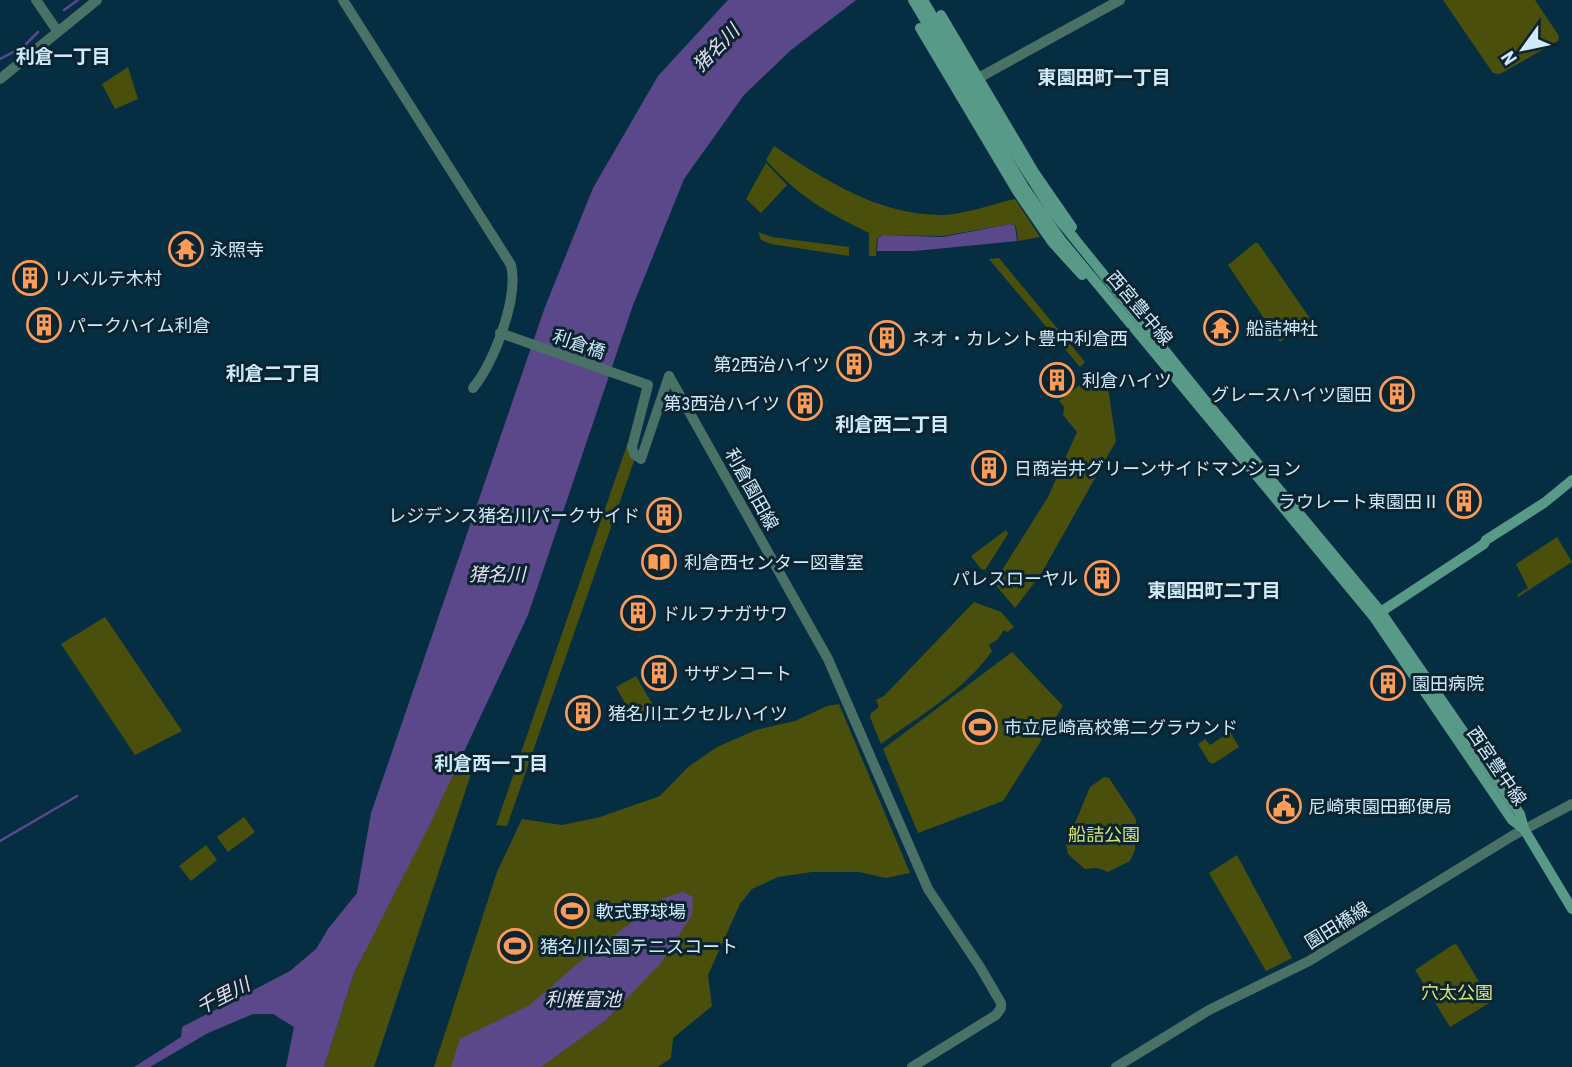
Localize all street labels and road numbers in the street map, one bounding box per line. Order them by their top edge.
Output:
street label: 西宮豊中線 [1103,267,1177,349]
street label: 利倉橋 [550,325,608,363]
street label: 利倉園田線 [721,445,783,533]
street label: 西宮豊中線 [1463,723,1531,809]
street label: 園田橋線 [1301,897,1373,953]

